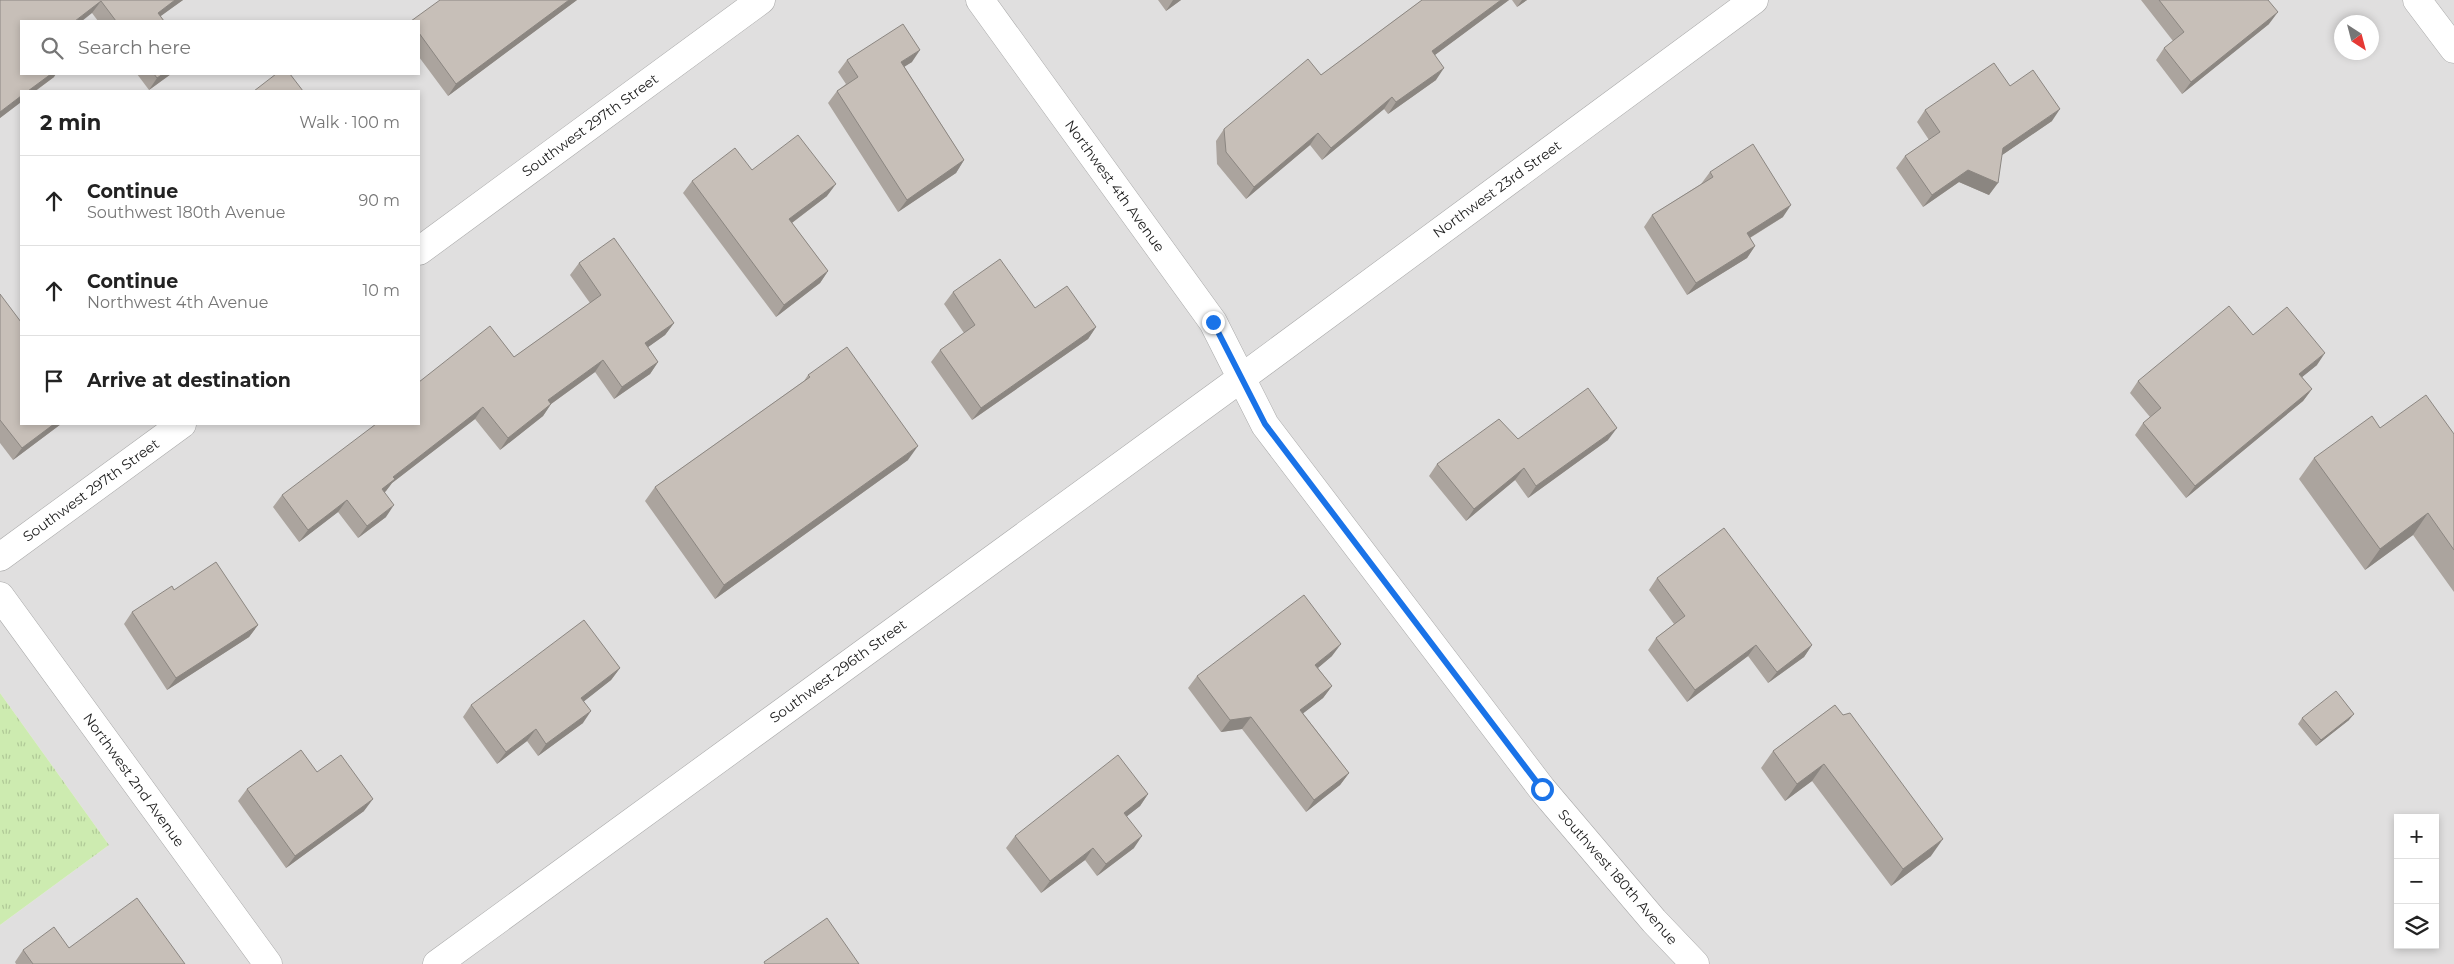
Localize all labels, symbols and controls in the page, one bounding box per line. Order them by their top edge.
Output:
north arrow [2334,15,2379,60]
search box [20,20,420,75]
icon: search [38,34,66,62]
text: Search here [78,36,191,59]
street label: Southwest 297th Street [518,69,662,181]
text: 2 min [40,110,101,135]
text: Walk · 100 m [299,113,400,132]
street label: Northwest 4th Avenue [1061,117,1169,255]
street label: Northwest 23rd Street [1429,136,1565,242]
text: Continue [87,180,178,203]
icon: ahead [40,187,68,215]
text: 90 m [358,191,400,210]
text: Southwest 180th Avenue [87,203,285,222]
text: Continue [87,270,178,293]
icon: ahead [40,277,68,305]
text: 10 m [362,281,400,300]
text: Northwest 4th Avenue [87,293,268,312]
route end [1202,311,1225,334]
icon: arrive [40,367,68,395]
text: Arrive at destination [87,369,291,392]
street label: Southwest 297th Street [19,434,163,546]
street label: Southwest 296th Street [766,615,910,727]
street label: Northwest 2nd Avenue [79,710,189,850]
route start [1531,778,1554,801]
street label: Southwest 180th Avenue [1554,806,1682,948]
map controls [2394,814,2439,949]
button: + [2394,814,2439,859]
button: − [2394,859,2439,904]
button: layers [2394,904,2439,949]

